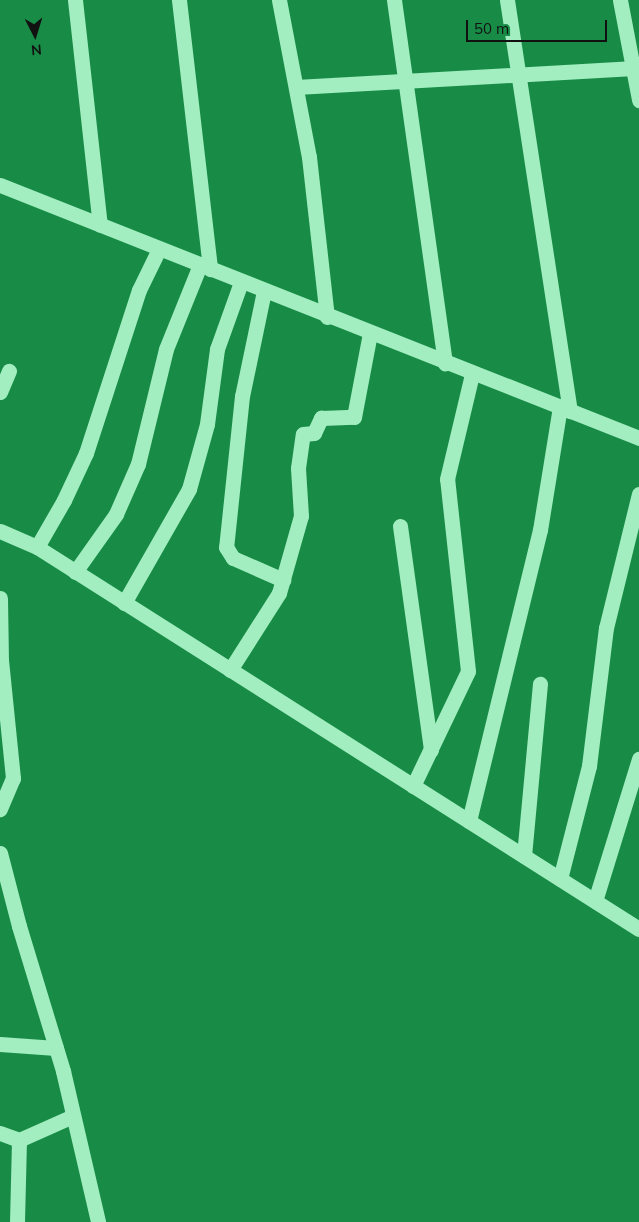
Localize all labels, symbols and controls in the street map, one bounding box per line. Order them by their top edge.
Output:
north arrow [10,10,60,60]
scale bar [469,10,610,42]
text: 50 m [474,19,509,38]
text: N [30,41,42,59]

